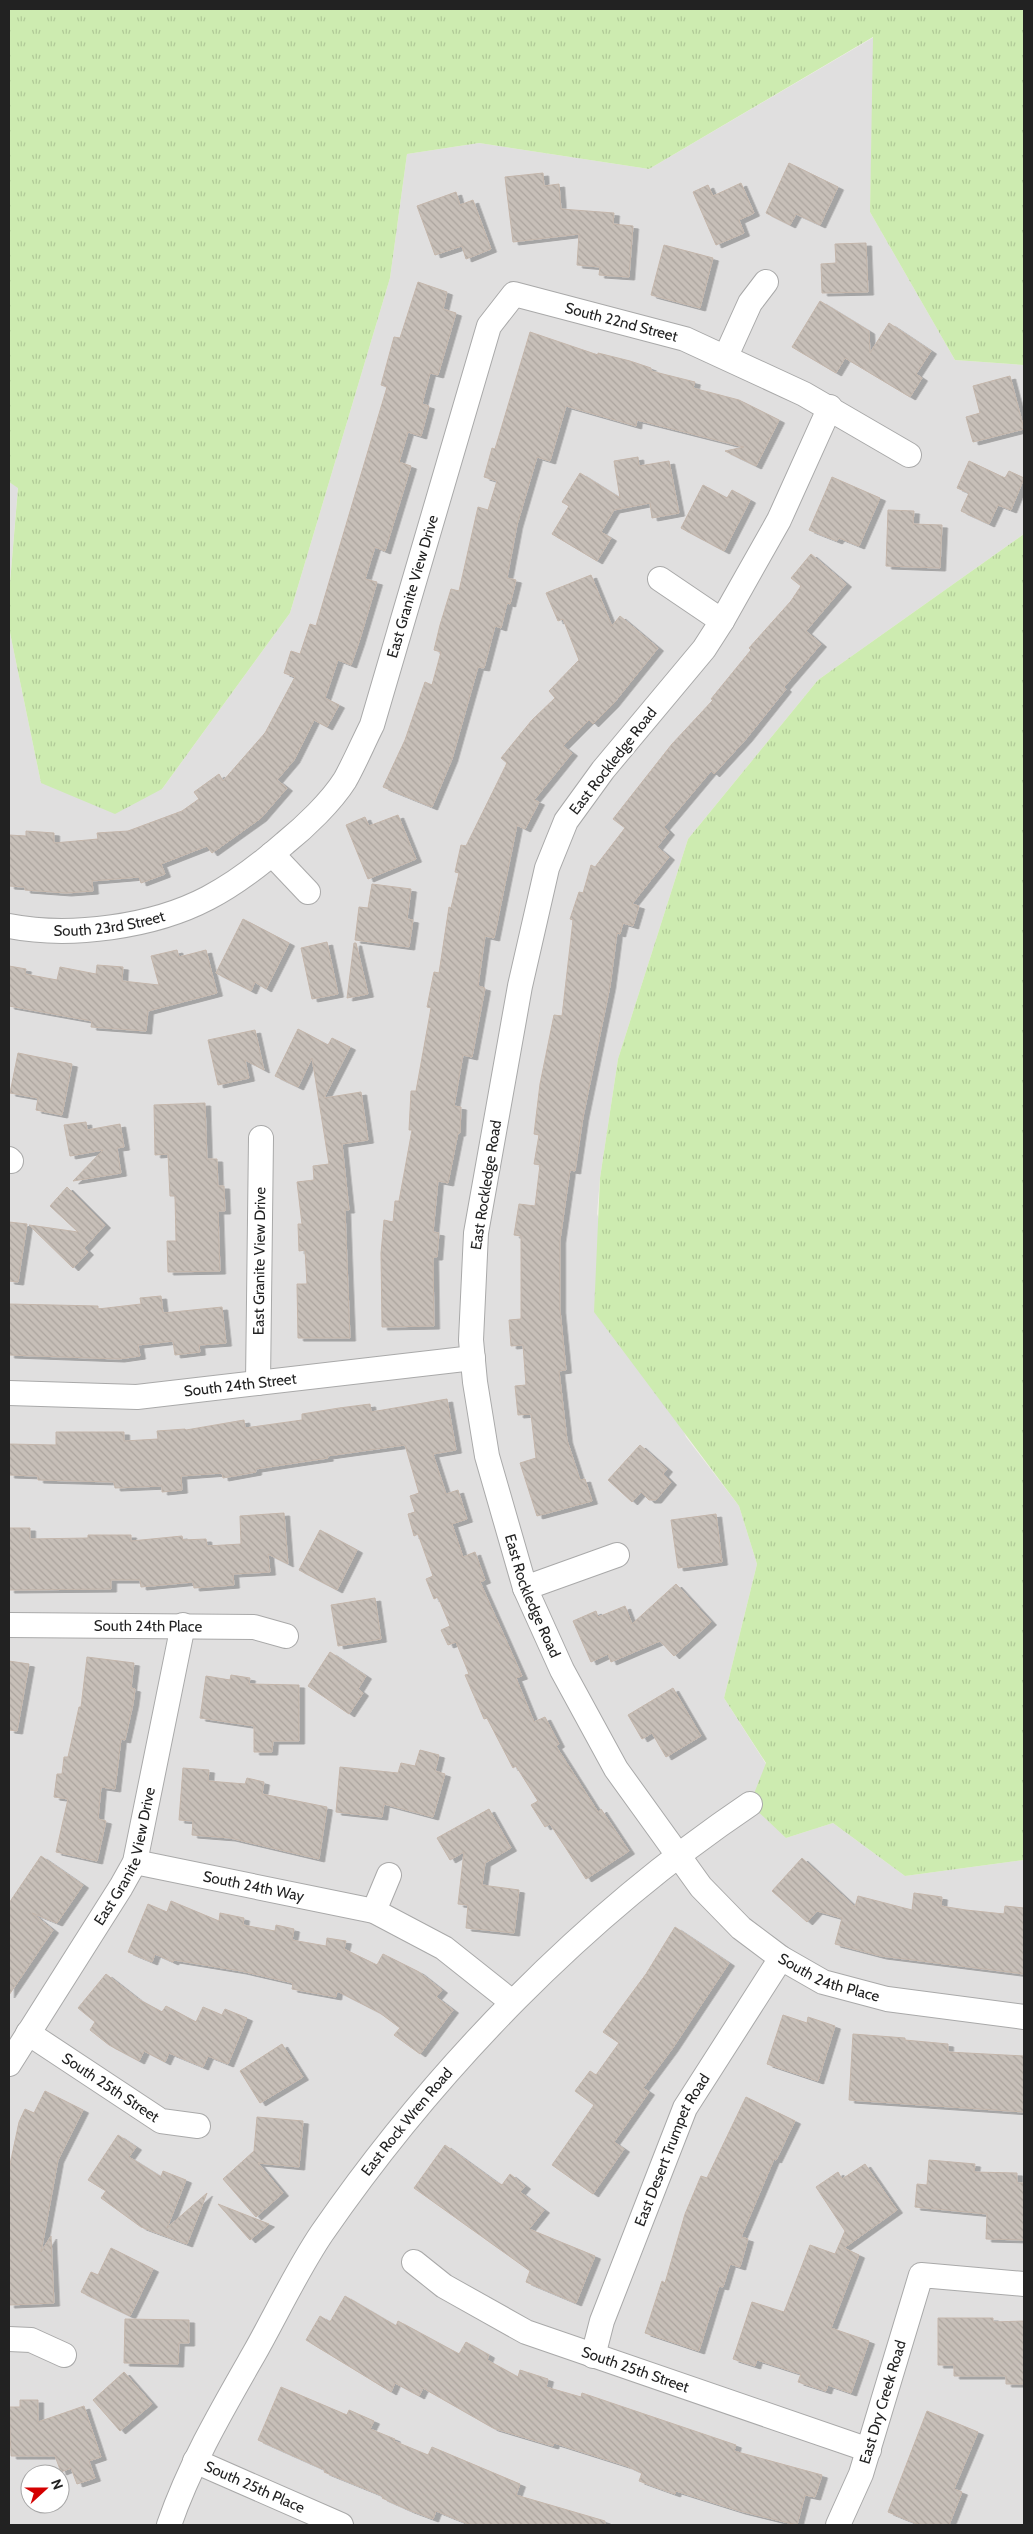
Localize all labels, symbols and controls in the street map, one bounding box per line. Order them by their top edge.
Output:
street label: South 22nd Street [563,299,680,346]
street label: East Granite View Drive [383,513,442,660]
street label: East Rockledge Road [566,704,660,818]
street label: South 23rd Street [53,907,167,940]
street label: East Rockledge Road [467,1119,505,1251]
street label: East Granite View Drive [250,1186,269,1335]
street label: South 24th Street [183,1370,297,1400]
street label: East Rockledge Road [501,1532,564,1661]
street label: South 24th Place [94,1617,203,1636]
street label: East Granite View Drive [90,1785,159,1929]
street label: South 24th Way [201,1867,306,1906]
street label: South 24th Place [775,1949,882,2006]
street label: South 25th Street [59,2049,162,2126]
street label: East Rock Wren Road [357,2064,456,2180]
street label: East Desert Trumpet Road [631,2070,714,2229]
street label: East Dry Creek Road [856,2338,910,2466]
street label: South 25th Street [579,2343,691,2396]
street label: South 25th Place [202,2457,308,2517]
north arrow [20,2464,70,2514]
text: N [47,2476,67,2492]

